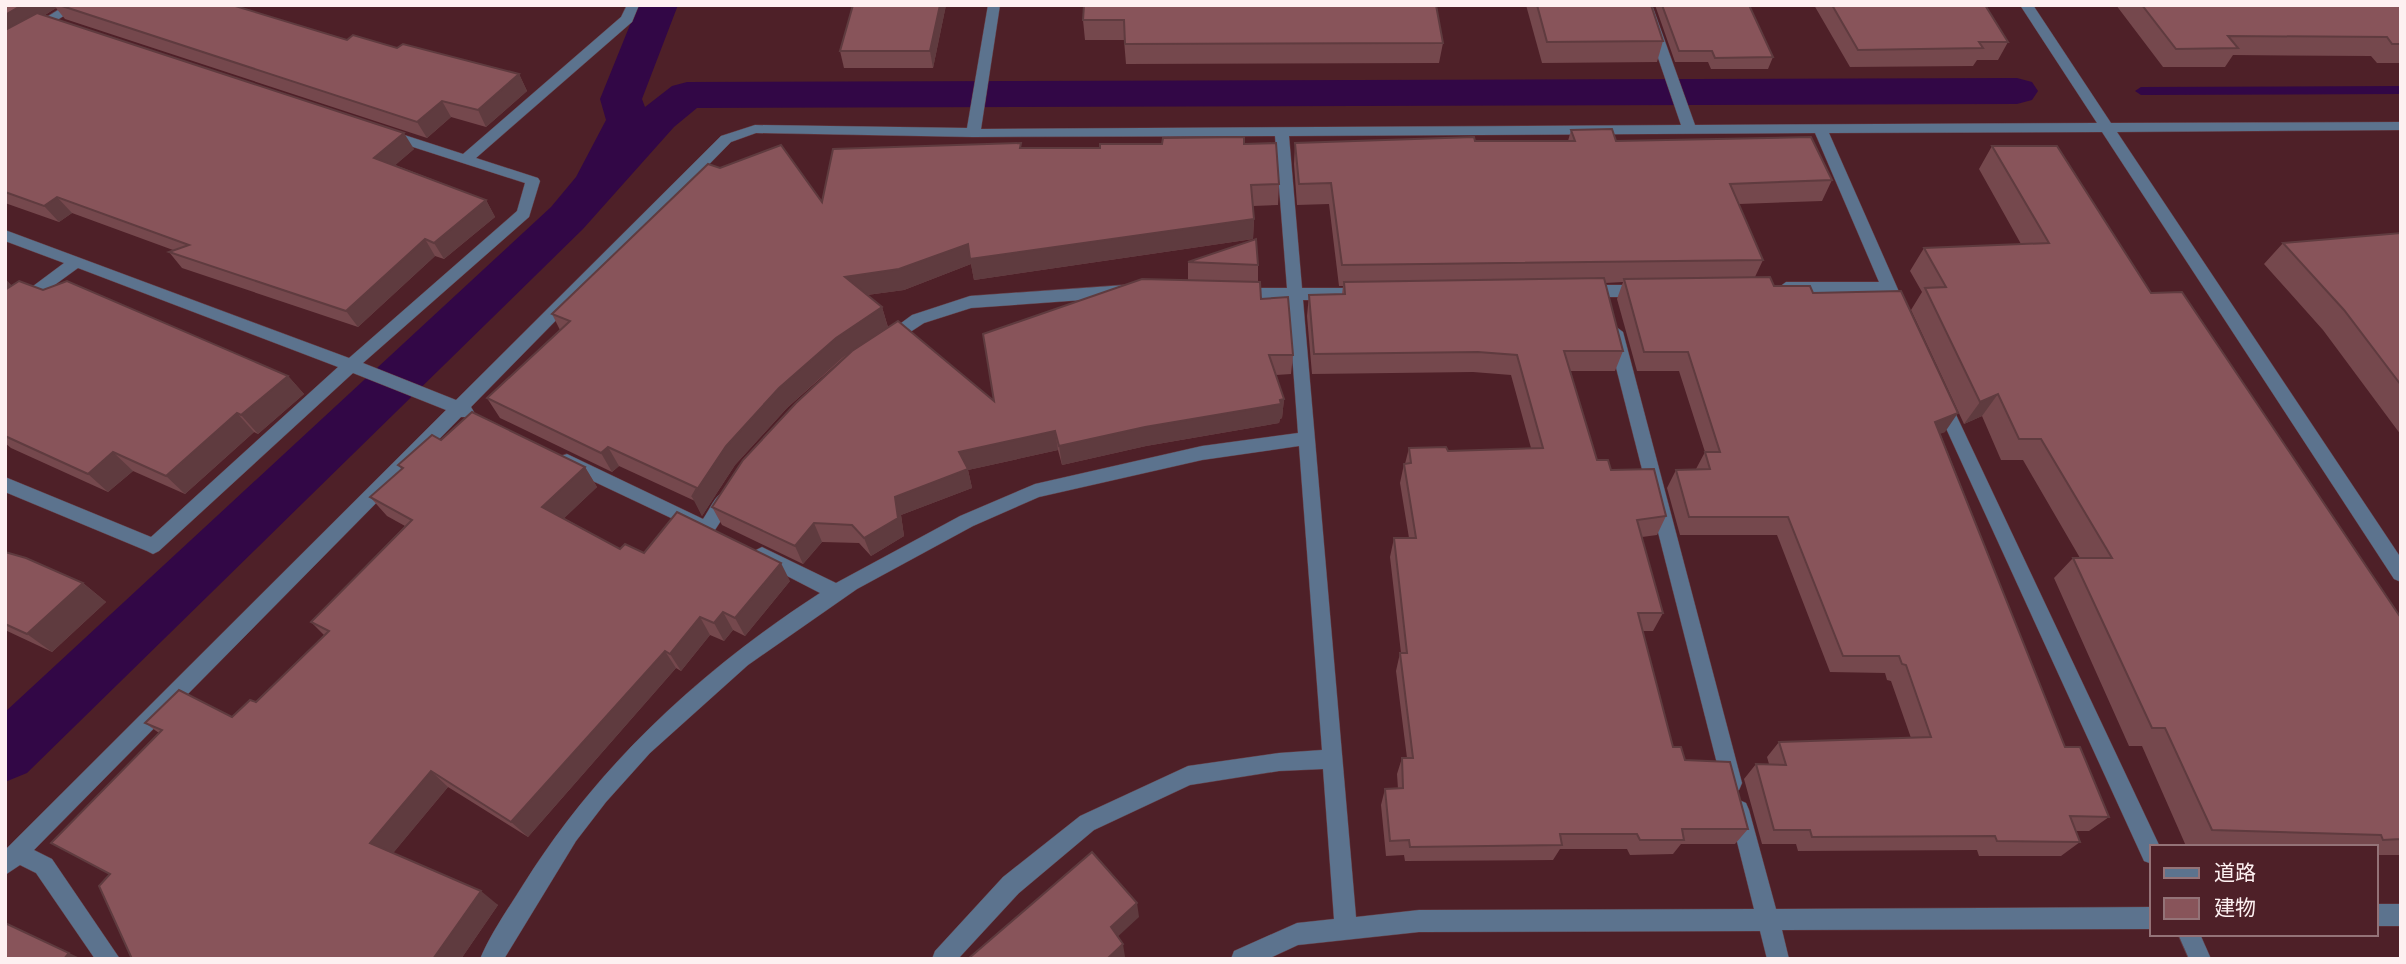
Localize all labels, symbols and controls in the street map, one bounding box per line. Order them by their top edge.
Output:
legend [2150,845,2378,936]
text: 道路 [2214,859,2256,886]
text: 建物 [2214,894,2256,921]

